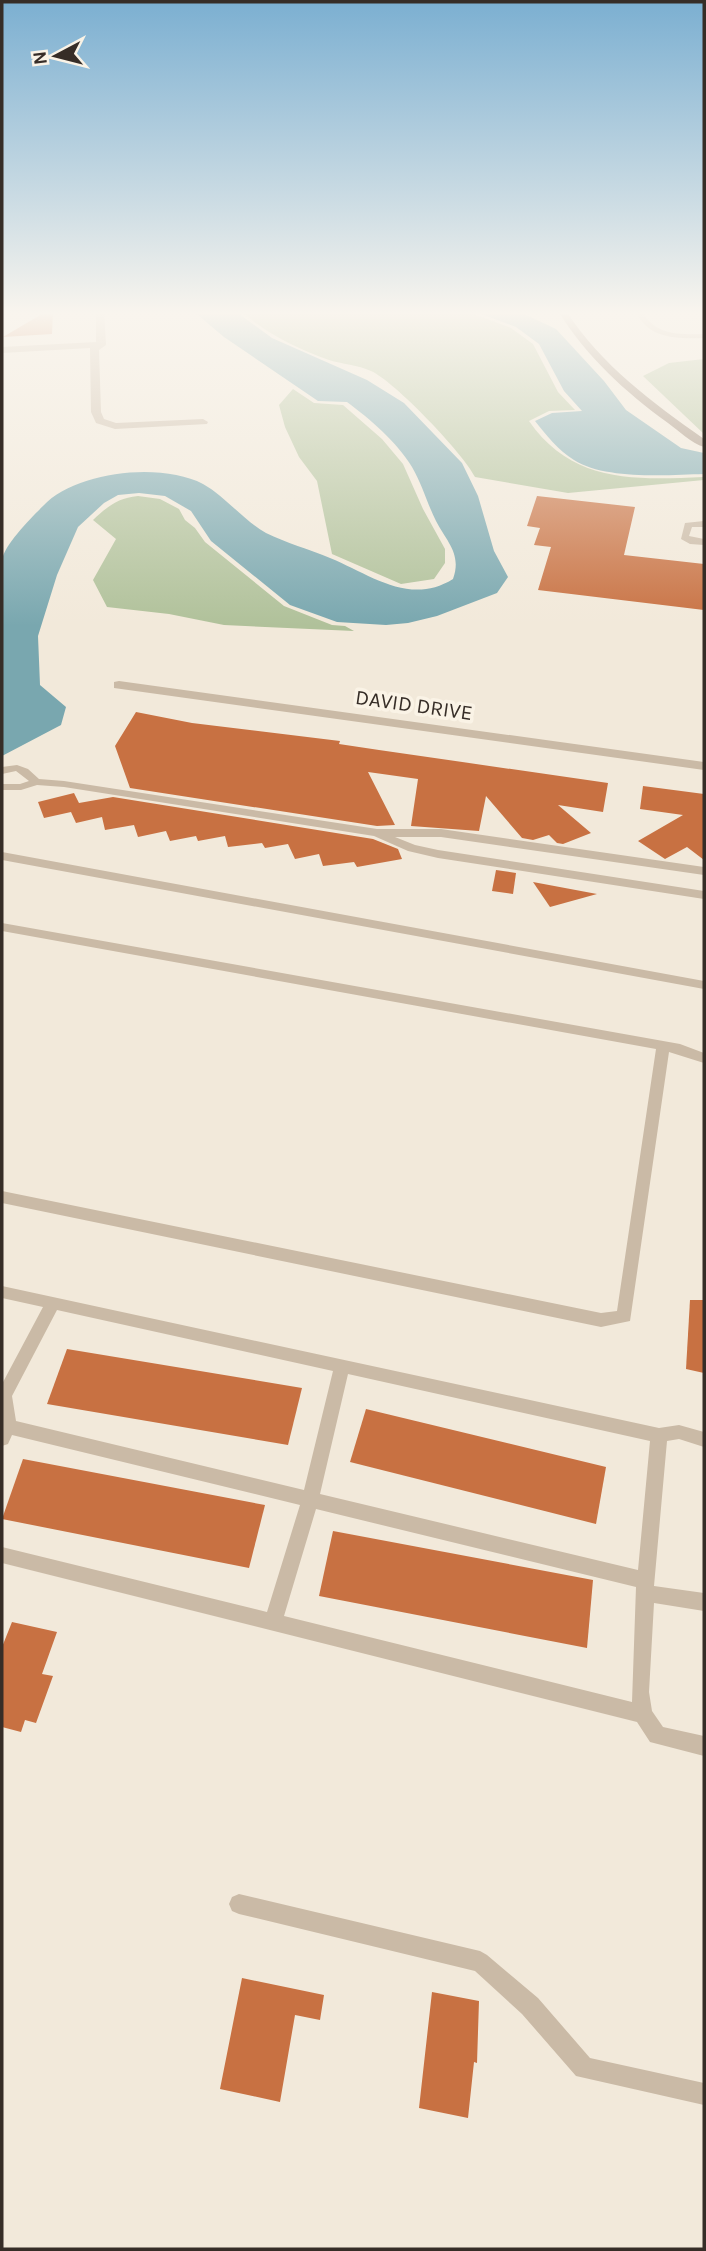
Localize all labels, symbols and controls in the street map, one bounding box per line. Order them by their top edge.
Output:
north arrow [21,21,91,91]
text: N [28,50,52,66]
street label: DAVID DRIVE [354,685,474,725]

